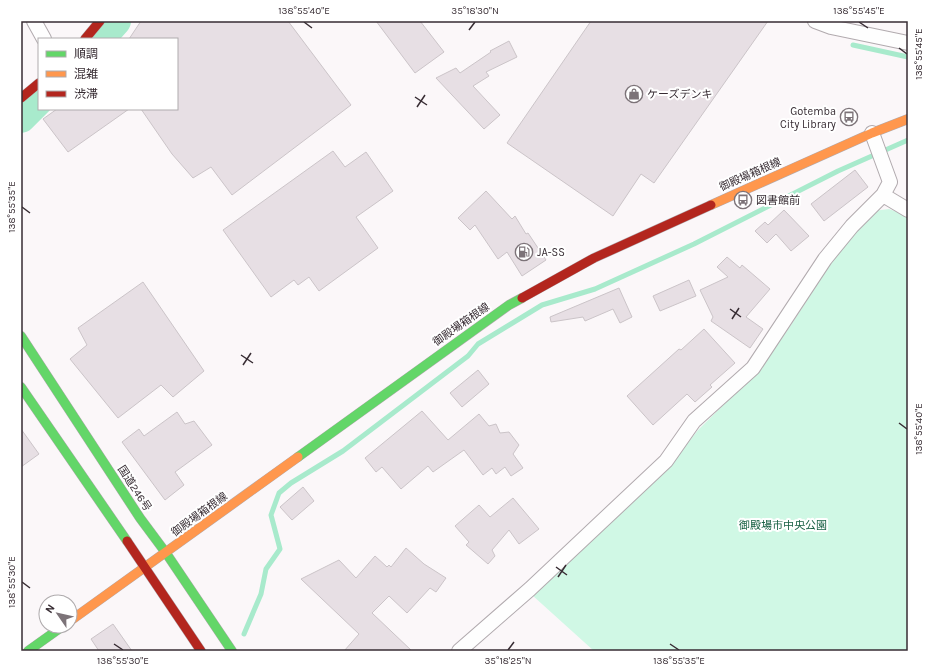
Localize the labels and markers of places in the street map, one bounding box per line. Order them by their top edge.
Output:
shop icon: ケーズデンキ [624,84,644,104]
place label: ケーズデンキ [647,88,712,101]
place label: Gotemba City Library [780,105,836,131]
bus stop icon: Gotemba City Library [839,107,859,127]
bus stop icon: 図書館前 [733,190,753,210]
place label: 図書館前 [756,194,800,207]
fuel station icon: JA-SS [514,242,534,262]
place label: JA-SS [537,246,565,259]

